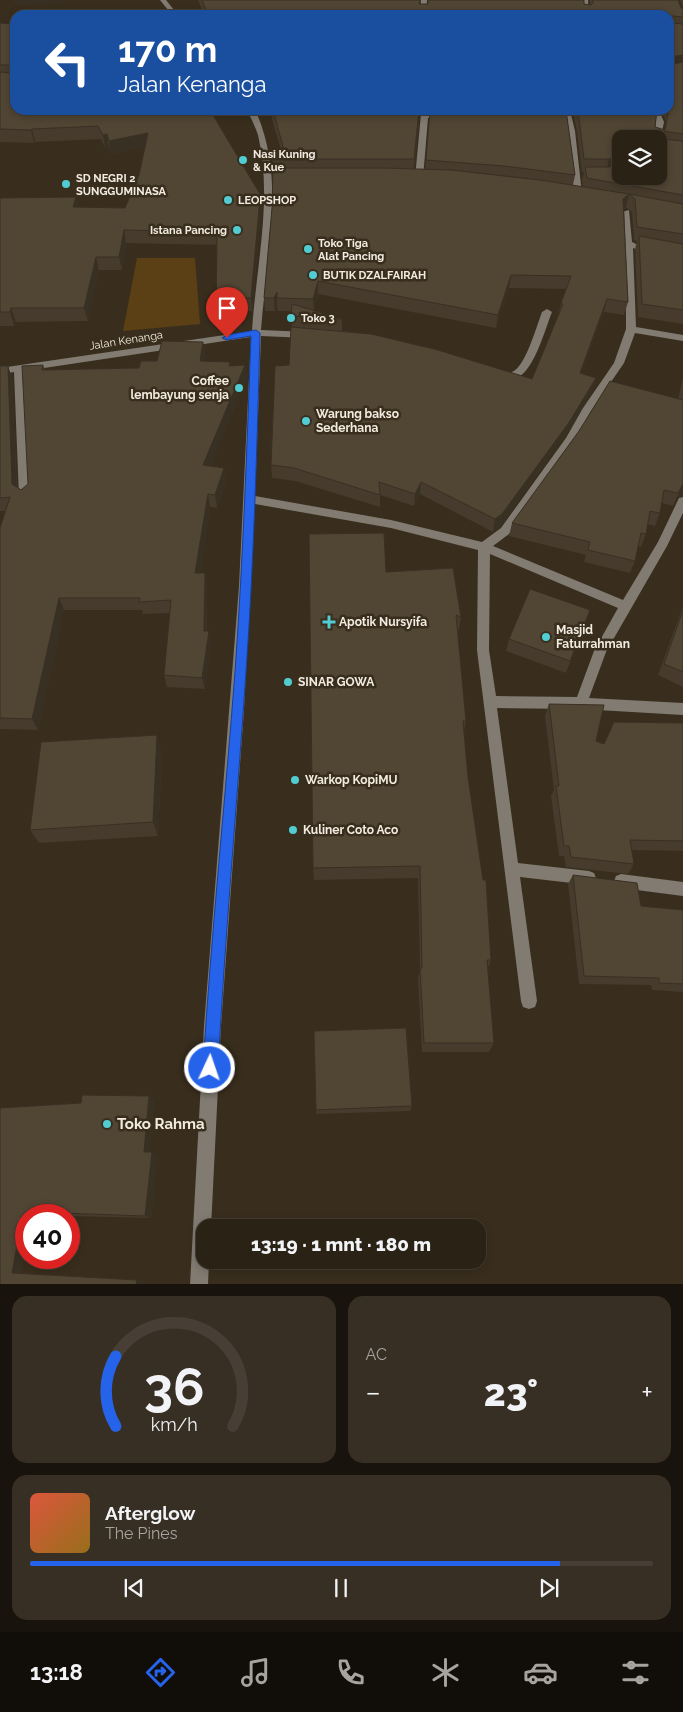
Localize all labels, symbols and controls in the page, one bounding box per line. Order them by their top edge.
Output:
text: 170 m [118,29,217,70]
icon: left [35,30,100,95]
text: Jalan Kenanga [118,71,266,97]
map controls [612,130,667,185]
button: layers [612,130,667,185]
place label: Nasi Kuning & Kue [253,148,316,174]
marker: Nasi Kuning & Kue [237,154,249,166]
place label: SD NEGRI 2 SUNGGUMINASA [76,172,167,198]
marker: SD NEGRI 2 SUNGGUMINASA [60,178,72,190]
marker: LEOPSHOP [222,194,234,206]
place label: LEOPSHOP [238,194,296,207]
place label: Istana Pancing [150,224,227,237]
marker: Istana Pancing [231,224,243,236]
place label: Toko Tiga Alat Pancing [318,237,384,263]
marker: Toko Tiga Alat Pancing [302,243,314,255]
marker: BUTIK DZALFAIRAH [307,269,319,281]
place label: BUTIK DZALFAIRAH [323,269,426,282]
pin [206,287,248,338]
icon: arrive [213,294,241,322]
marker: Toko 3 [285,312,297,324]
place label: Toko 3 [301,312,335,325]
street label: Jalan Kenanga [88,328,164,353]
place label: Coffee lembayung senja [130,374,229,402]
marker: Coffee lembayung senja [233,382,245,394]
place label: Warung bakso Sederhana [316,407,399,435]
marker: Warung bakso Sederhana [300,415,312,427]
place label: Apotik Nursyifa [339,615,427,629]
marker: Apotik Nursyifa [323,616,335,628]
place label: Masjid Faturrahman [556,623,630,651]
marker: Masjid Faturrahman [540,631,552,643]
place label: SINAR GOWA [298,675,375,689]
marker: SINAR GOWA [282,676,294,688]
place label: Warkop KopiMU [305,773,398,787]
marker: Warkop KopiMU [289,774,301,786]
place label: Kuliner Coto Aco [303,823,398,837]
marker: Kuliner Coto Aco [287,824,299,836]
position arrow [183,1041,235,1093]
place label: Toko Rahma [117,1115,205,1133]
marker: Toko Rahma [101,1118,113,1130]
speed limit sign: 40 [15,1204,80,1269]
text: 13:19 · 1 mnt · 180 m [251,1233,431,1255]
text: AC [366,1345,387,1364]
text: 36 [143,1356,204,1417]
text: 23° [484,1370,538,1415]
text: − [366,1376,381,1409]
text: + [641,1376,653,1409]
text: km/h [150,1414,197,1435]
text: Afterglow [105,1502,195,1524]
text: The Pines [105,1524,177,1543]
icon: previous [120,1574,148,1602]
icon: pause [327,1574,355,1602]
icon: next [535,1574,563,1602]
icon: directions [143,1655,178,1690]
icon: music [238,1655,273,1690]
icon: phone [333,1655,368,1690]
icon: climate [428,1655,463,1690]
icon: car [523,1655,558,1690]
icon: filters [618,1655,653,1690]
text: 13:18 [30,1659,83,1685]

